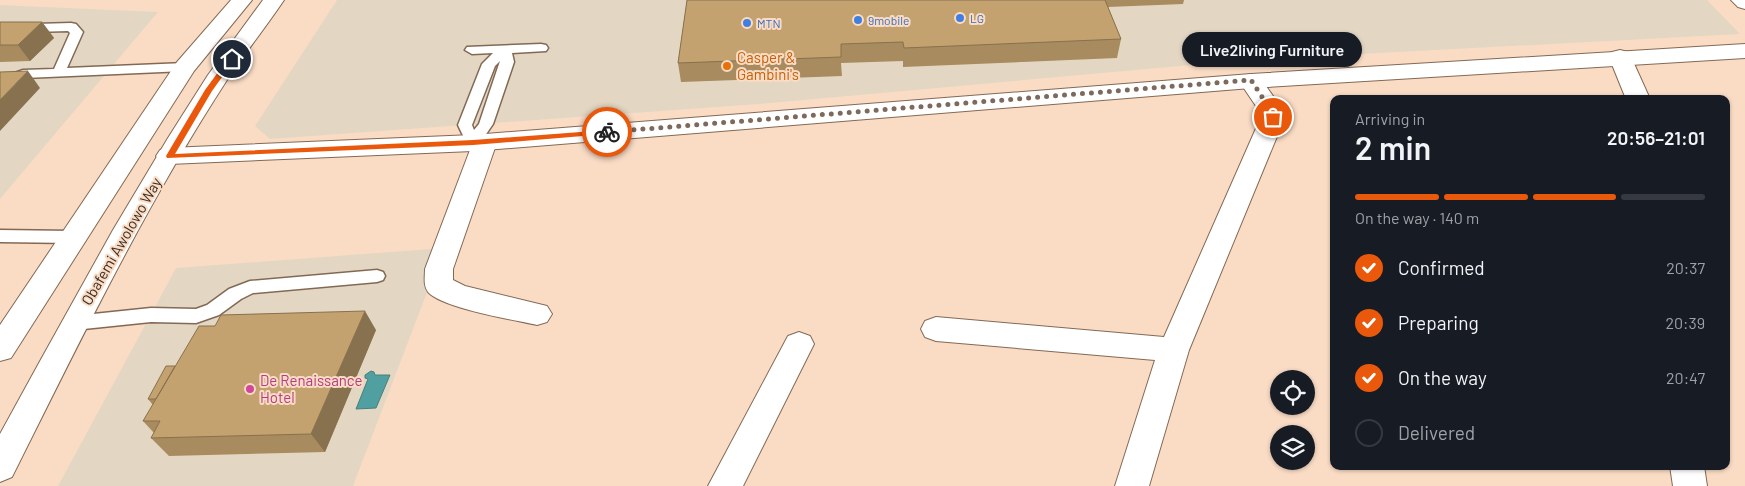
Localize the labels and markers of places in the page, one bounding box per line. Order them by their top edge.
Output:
place label: LG [970,11,984,25]
marker: LG [954,12,966,24]
place label: 9mobile [868,13,909,27]
marker: 9mobile [852,14,864,26]
place label: MTN [757,16,781,30]
marker: MTN [741,17,753,29]
callout: Live2living Furniture [1183,32,1363,67]
pin [211,38,253,80]
place label: Casper & Gambini's [737,48,799,83]
marker: Casper & Gambini's [721,60,733,72]
pin [1252,96,1294,138]
place label: De Renaissance Hotel [260,371,363,406]
marker: De Renaissance Hotel [244,383,256,395]

